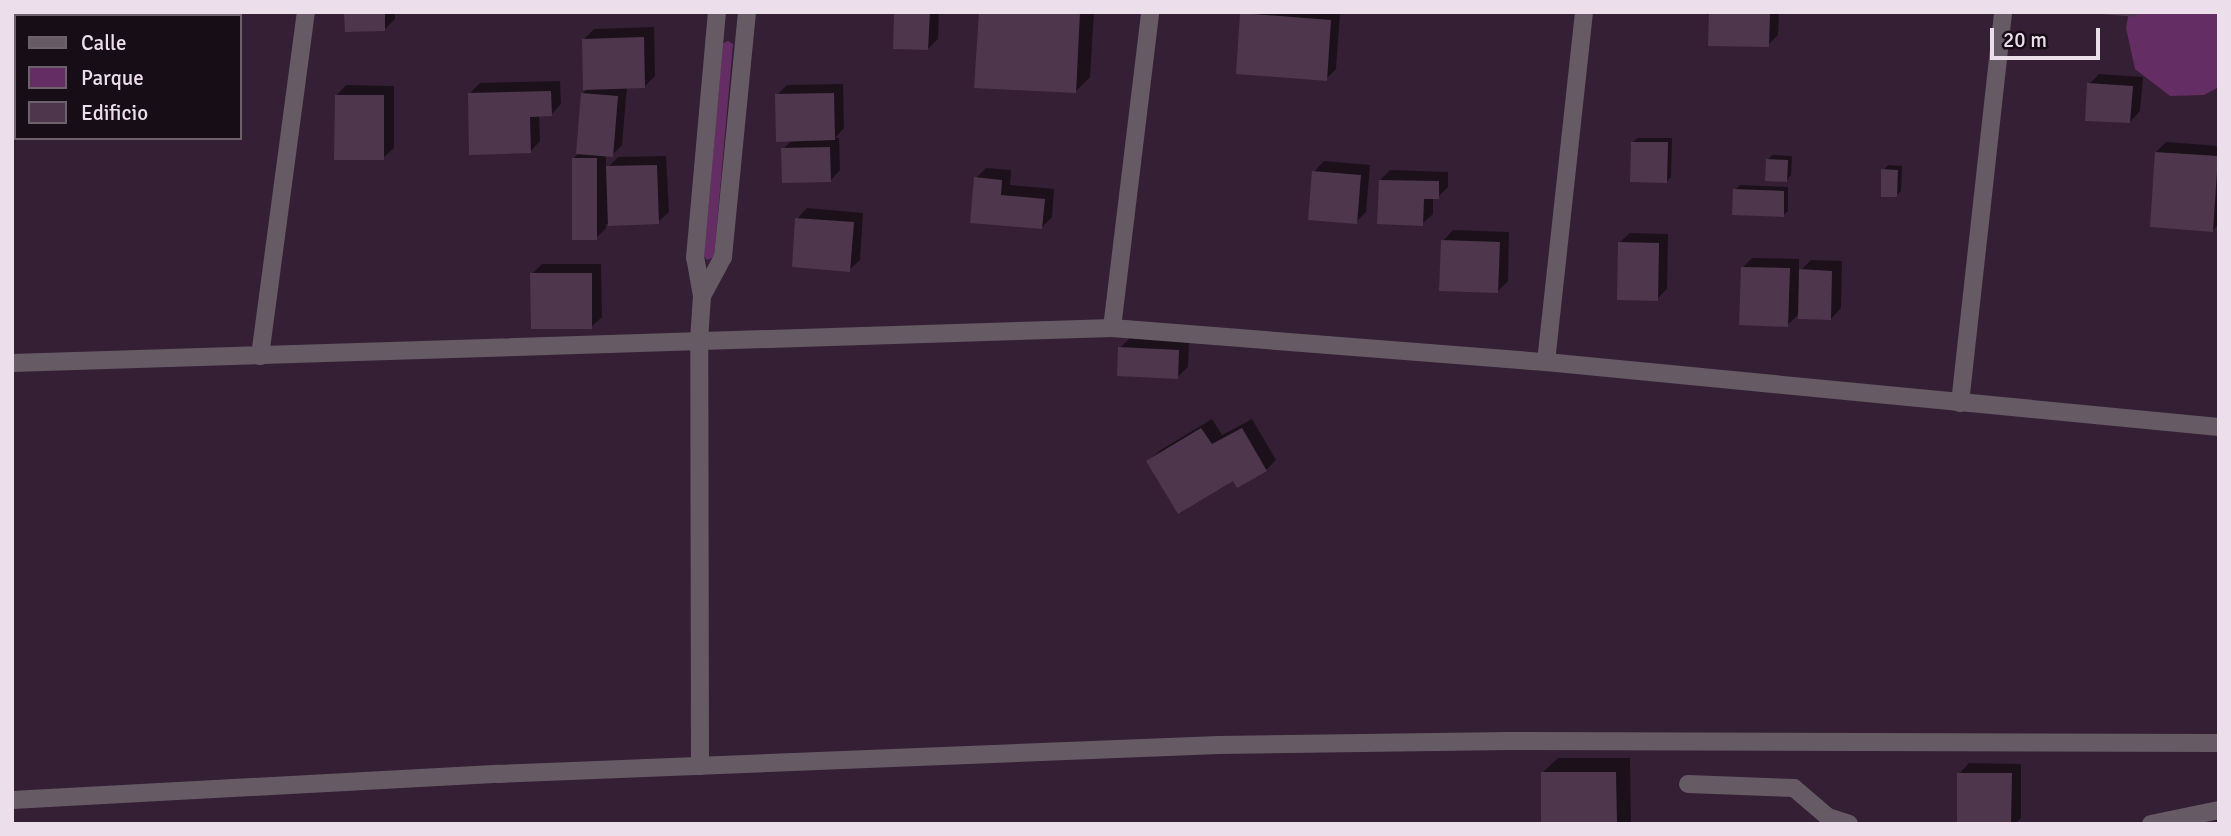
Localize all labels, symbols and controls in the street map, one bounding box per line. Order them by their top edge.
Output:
legend [14,14,242,140]
scale bar [1993,14,2103,58]
text: 20 m [2003,27,2047,53]
text: Calle [81,30,127,56]
text: Parque [81,65,144,91]
text: Edificio [81,100,148,126]

